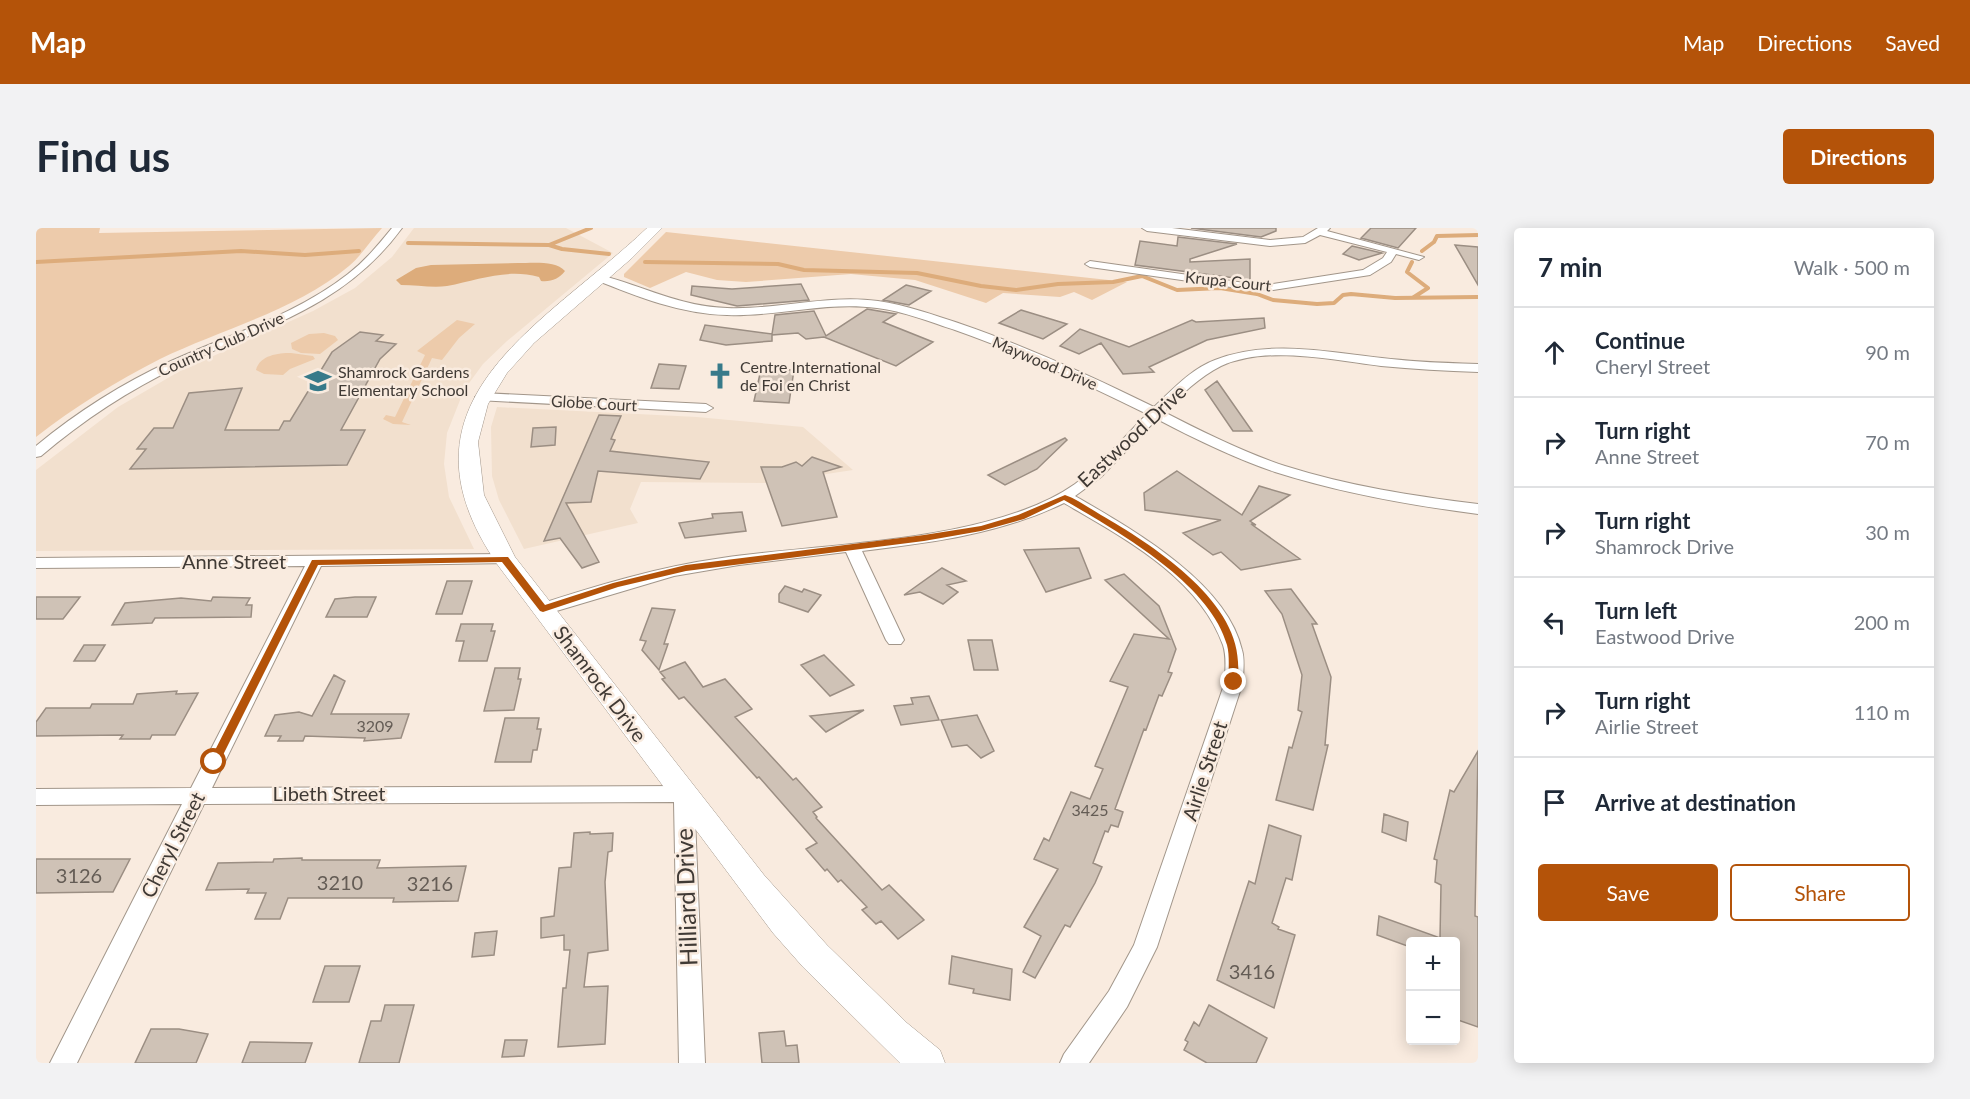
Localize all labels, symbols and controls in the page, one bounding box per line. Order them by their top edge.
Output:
text: Map [30,25,86,59]
text: Map [1683,30,1724,55]
text: Directions [1757,30,1852,55]
text: Saved [1885,30,1940,55]
button: Directions [1783,129,1934,184]
text: Find us [36,131,170,181]
text: 7 min [1538,251,1602,283]
text: Walk · 500 m [1794,255,1910,279]
street label: Krupa Court [1184,267,1272,294]
street label: Country Club Drive [155,307,287,380]
text: Continue [1595,327,1685,354]
street label: Maywood Drive [990,332,1101,393]
icon: ahead [1538,336,1571,369]
text: 90 m [1865,340,1910,364]
text: Cheryl Street [1595,354,1710,378]
place label: Centre International de Foi en Christ [740,357,881,394]
church icon: Centre International de Foi en Christ [705,361,735,391]
place label: Shamrock Gardens Elementary School [338,362,469,399]
school or university icon: Shamrock Gardens Elementary School [303,366,333,396]
street label: Eastwood Drive [1072,379,1190,492]
street label: Globe Court [551,391,638,414]
text: Turn right [1595,417,1690,444]
icon: right [1538,426,1571,459]
text: 70 m [1865,430,1910,454]
text: Anne Street [1595,444,1699,468]
text: Turn right [1595,507,1690,534]
icon: right [1538,516,1571,549]
text: 30 m [1865,520,1910,544]
text: Shamrock Drive [1595,534,1734,558]
street label: Anne Street [182,549,286,573]
text: Turn left [1595,597,1677,624]
icon: left [1538,606,1571,639]
text: 200 m [1854,610,1910,634]
street label: Shamrock Drive [549,621,652,746]
text: Eastwood Drive [1595,624,1734,648]
route end [1220,668,1246,694]
text: Turn right [1595,687,1690,714]
icon: right [1538,696,1571,729]
text: 110 m [1854,700,1910,724]
text: Airlie Street [1595,714,1698,738]
house number: 3209 [356,716,394,735]
street label: Airlie Street [1177,718,1231,824]
route start [200,748,226,774]
street label: Libeth Street [273,781,385,805]
icon: arrive [1538,786,1571,819]
street label: Cheryl Street [135,788,209,901]
text: Arrive at destination [1595,789,1796,816]
house number: 3425 [1071,800,1109,819]
street label: Hilliard Drive [669,828,702,967]
house number: 3126 [56,863,102,887]
button: Save [1538,864,1718,921]
button: Share [1730,864,1910,921]
house number: 3210 [317,870,363,894]
house number: 3216 [407,871,453,895]
map controls [1406,937,1460,1045]
button: + [1406,937,1460,991]
house number: 3416 [1229,959,1275,983]
button: − [1406,991,1460,1045]

